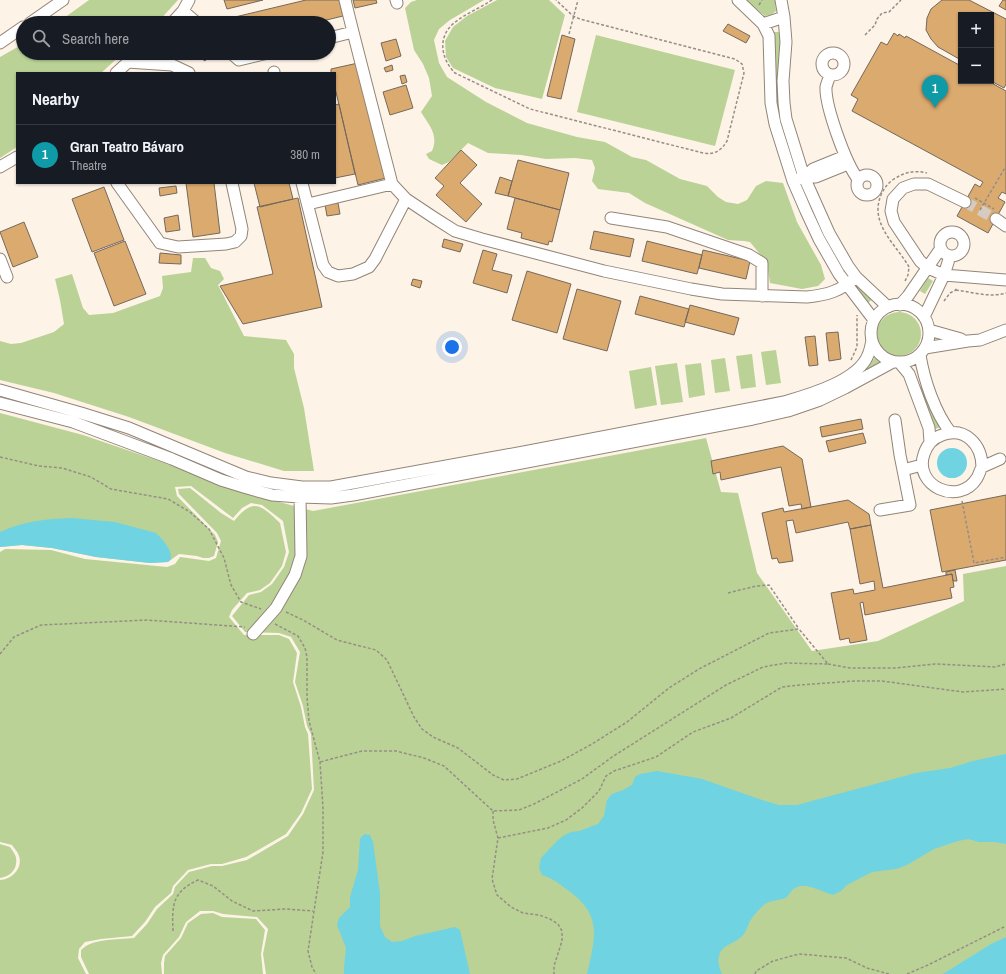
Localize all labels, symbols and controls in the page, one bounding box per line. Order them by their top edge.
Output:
map controls [958,12,994,84]
button: + [958,12,994,48]
search box [16,16,336,60]
icon: search [30,27,52,49]
text: Search here [62,28,129,49]
button: − [958,48,994,84]
pin: 1 [922,75,948,108]
text: Nearby [32,87,79,110]
text: Gran Teatro Bávaro [70,136,184,157]
text: 1 [42,146,48,163]
text: 380 m [290,146,320,163]
text: Theatre [70,157,107,174]
your location [442,337,462,357]

